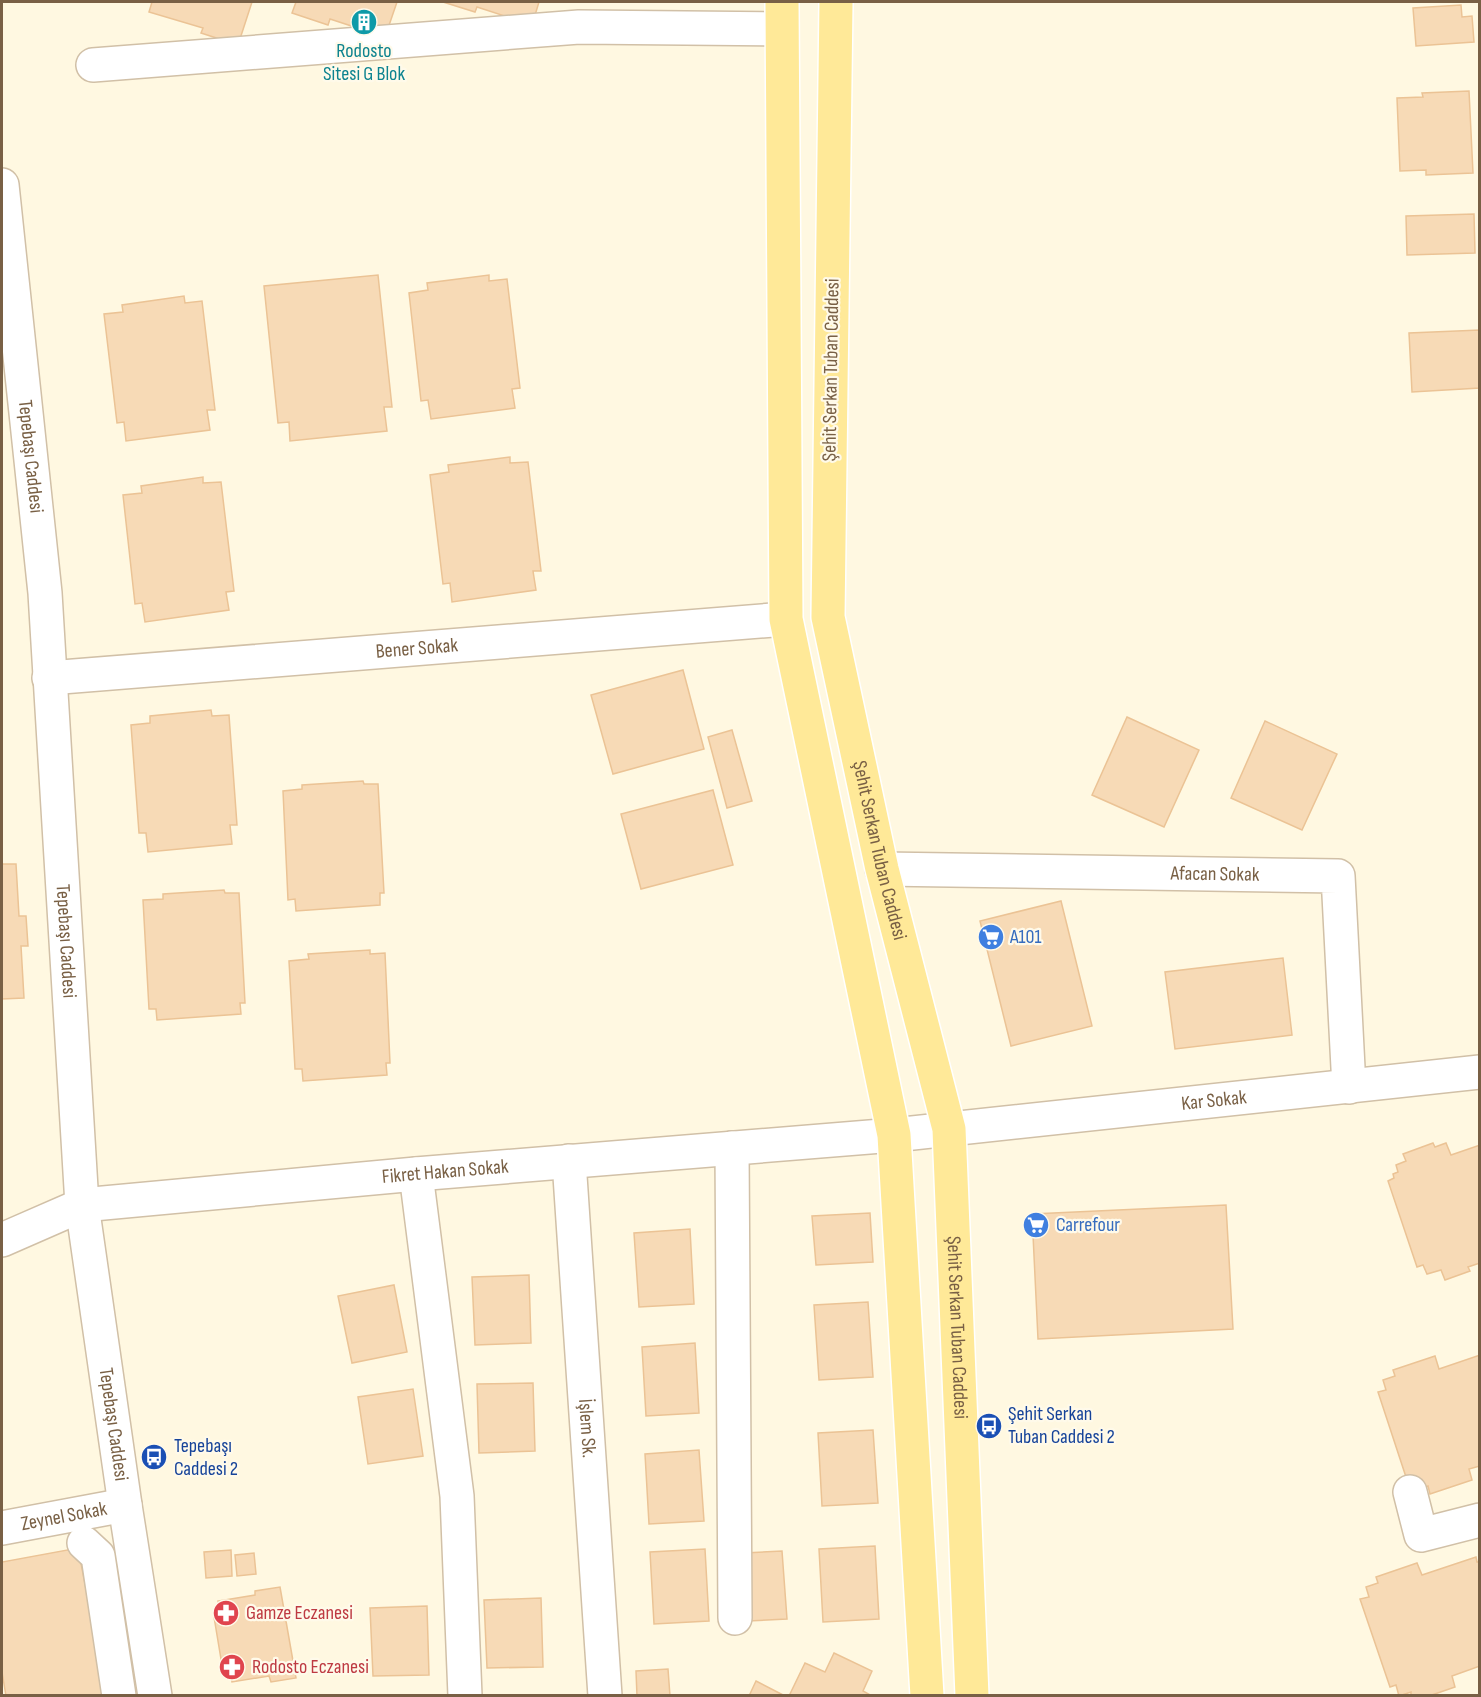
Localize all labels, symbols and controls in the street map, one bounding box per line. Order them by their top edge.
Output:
building icon: Rodosto Sitesi G Blok [349,7,379,37]
place label: Rodosto Sitesi G Blok [323,39,405,86]
street label: Şehit Serkan Tuban Caddesi [817,278,845,462]
street label: Tepebaşı Caddesi [13,399,49,514]
street label: Bener Sokak [375,633,459,664]
street label: Şehit Serkan Tuban Caddesi [847,759,912,943]
street label: Afacan Sokak [1169,861,1260,887]
street label: Tepebaşı Caddesi [51,883,81,999]
supermarket icon: A101 [976,922,1006,952]
place label: A101 [1009,925,1041,949]
street label: Kar Sokak [1180,1085,1248,1116]
street label: Fikret Hakan Sokak [381,1154,510,1189]
supermarket icon: Carrefour [1021,1210,1051,1240]
place label: Carrefour [1056,1213,1120,1237]
street label: Şehit Serkan Tuban Caddesi [941,1236,973,1420]
street label: Tepebaşı Caddesi [93,1366,133,1483]
street label: İşlem Sk. [573,1398,601,1459]
place label: Şehit Serkan Tuban Caddesi 2 [1008,1402,1115,1449]
bus stop icon: Şehit Serkan Tuban Caddesi 2 [974,1411,1004,1441]
place label: Tepebaşı Caddesi 2 [174,1434,238,1481]
bus stop icon: Tepebaşı Caddesi 2 [139,1442,169,1472]
street label: Zeynel Sokak [19,1497,109,1536]
pharmacy icon: Gamze Eczanesi [211,1598,241,1628]
place label: Gamze Eczanesi [246,1601,353,1625]
pharmacy icon: Rodosto Eczanesi [217,1652,247,1682]
place label: Rodosto Eczanesi [252,1655,369,1679]

